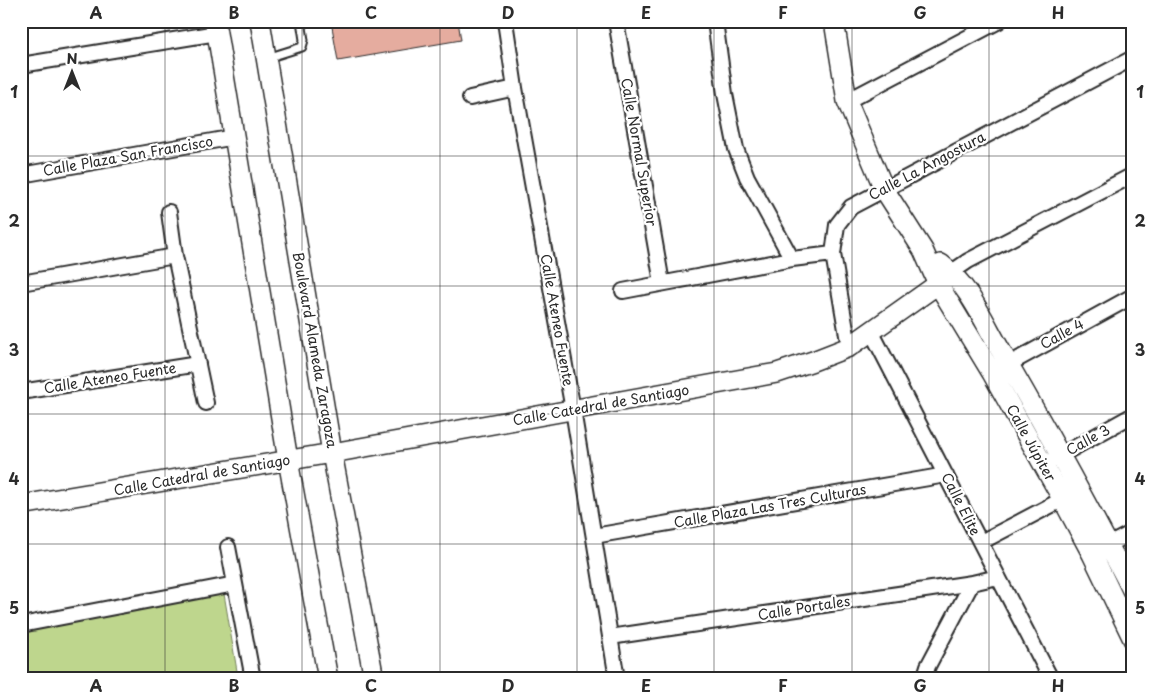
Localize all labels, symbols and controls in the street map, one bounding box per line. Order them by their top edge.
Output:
text: A [90,0,103,24]
text: B [229,0,240,24]
text: C [365,0,377,24]
text: D [502,0,514,24]
text: E [641,0,651,24]
text: F [778,0,788,24]
text: G [913,0,927,24]
text: H [1052,0,1064,24]
north arrow [48,48,98,98]
text: N [66,48,78,69]
street label: Calle Normal Superior [616,76,663,228]
text: 1 [10,79,18,103]
text: 1 [1136,79,1144,103]
street label: Calle La Angostura [865,126,989,205]
street label: Calle Plaza San Francisco [41,130,215,181]
text: 2 [8,208,20,232]
text: 2 [1134,208,1146,232]
street label: Boulevard Alameda Zaragoza [288,250,343,450]
street label: Calle Ateneo Fuente [536,252,580,388]
street label: Calle 4 [1036,313,1088,354]
text: 3 [9,337,19,361]
text: 3 [1135,337,1145,361]
street label: Calle Ateneo Fuente [42,357,178,398]
street label: Calle Catedral de Santiago [511,379,691,430]
street label: Calle Júpiter [1002,400,1062,486]
street label: Calle 3 [1062,419,1114,460]
street label: Calle Catedral de Santiago [112,449,292,500]
text: 4 [9,466,20,490]
text: 4 [1135,466,1146,490]
street label: Calle Elite [937,469,986,539]
street label: Calle Plaza Las Tres Culturas [672,478,868,533]
street label: Calle Portales [756,590,852,625]
text: 5 [9,595,19,619]
text: 5 [1135,595,1145,619]
text: A [90,673,103,697]
text: B [229,673,240,697]
text: C [365,673,377,697]
text: D [502,673,514,697]
text: E [641,673,651,697]
text: F [778,673,788,697]
text: G [913,673,927,697]
text: H [1052,673,1064,697]

